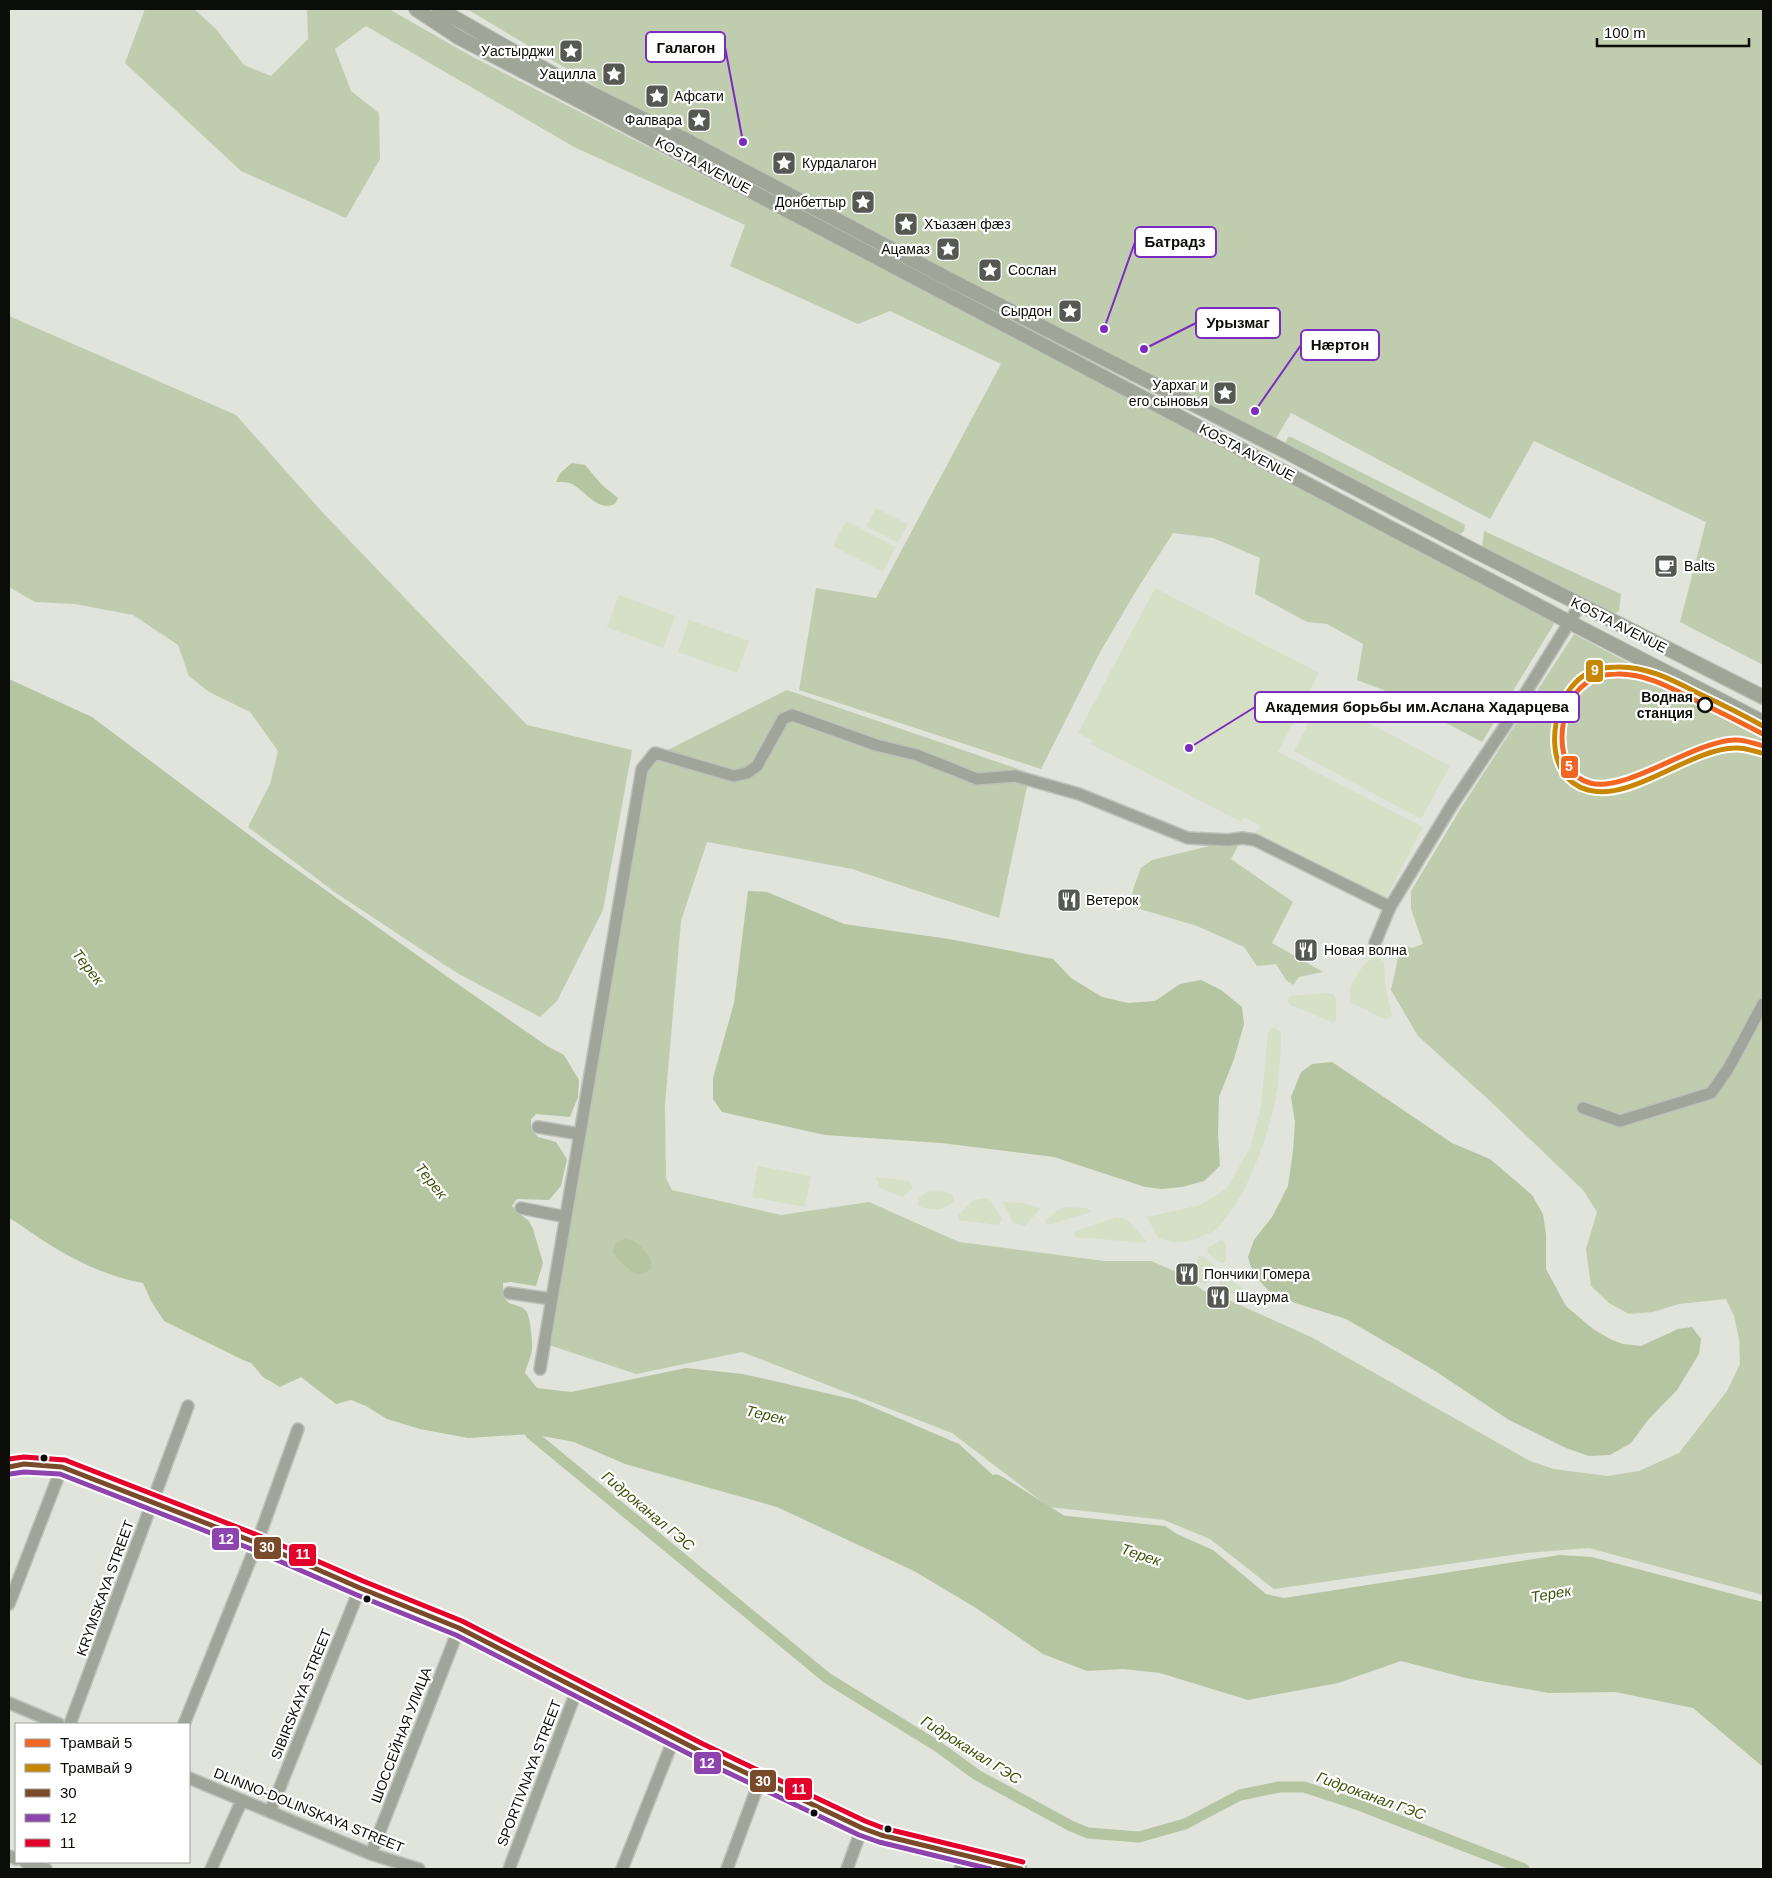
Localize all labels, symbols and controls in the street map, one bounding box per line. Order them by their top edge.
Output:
scale bar [1597,15,1750,47]
text: 100 m [1604,24,1646,41]
callout: Галагон [646,32,725,62]
place icon: Уастырджи [558,38,584,64]
text: Галагон [657,39,715,56]
place label: Уастырджи [481,43,554,59]
place icon: Уацилла [601,61,627,87]
place label: Уацилла [539,66,596,82]
place icon: Афсати [644,83,670,109]
place label: Афсати [674,88,724,104]
place icon: Фалвара [686,107,712,133]
place label: Фалвара [625,112,682,128]
street label: KOSTA AVENUE [653,133,753,197]
place icon: Курдалагон [771,150,797,176]
place label: Курдалагон [802,155,877,171]
place icon: Донбеттыр [850,189,876,215]
place label: Донбеттыр [775,194,846,210]
place icon: Хъазæн фæз [893,211,919,237]
place label: Хъазæн фæз [924,216,1011,232]
callout: Батрадз [1135,227,1216,257]
text: Батрадз [1144,233,1206,250]
place icon: Ацамаз [935,236,961,262]
place label: Ацамаз [881,241,930,257]
place icon: Сослан [977,257,1003,283]
place label: Сослан [1008,262,1057,278]
place icon: Сырдон [1057,298,1083,324]
place label: Сырдон [1001,303,1052,319]
callout: Урызмаг [1196,308,1280,338]
text: Урызмаг [1206,314,1270,331]
callout: Нæртон [1301,330,1379,360]
text: Нæртон [1311,336,1369,353]
place label: Уархаг и его сыновья [1129,377,1208,409]
place icon: Уархаг и его сыновья [1212,380,1238,406]
street label: KOSTA AVENUE [1197,420,1297,484]
cafe icon: Balts [1653,553,1679,579]
place label: Balts [1684,558,1715,574]
street label: KOSTA AVENUE [1568,594,1670,656]
line badge: 9 [1585,659,1604,683]
text: 9 [1591,662,1599,678]
place label: Водная станция [1637,689,1693,721]
callout: Академия борьбы им.Аслана Хадарцева [1255,692,1579,722]
marker: Водная станция [1697,697,1713,713]
text: Академия борьбы им.Аслана Хадарцева [1265,698,1570,715]
line badge: 5 [1560,755,1579,779]
text: 5 [1565,758,1573,774]
restaurant icon: Ветерок [1056,887,1082,913]
place label: Ветерок [1086,892,1139,908]
restaurant icon: Новая волна [1293,937,1319,963]
place label: Новая волна [1324,942,1407,958]
water label: Терек [69,945,108,989]
water label: Терек [412,1159,451,1203]
restaurant icon: Пончики Гомера [1174,1261,1200,1287]
place label: Пончики Гомера [1204,1266,1310,1282]
restaurant icon: Шаурма [1205,1284,1231,1310]
place label: Шаурма [1236,1289,1289,1305]
water label: Терек [744,1402,789,1428]
unlabelled marker [39,1453,49,1463]
water label: Гидроканал ГЭС [599,1467,698,1554]
street label: KRYMSKAYA STREET [73,1518,137,1658]
line badge: 12 [211,1527,240,1551]
text: 12 [218,1531,234,1547]
line badge: 30 [253,1536,282,1560]
text: 30 [259,1539,275,1555]
water label: Терек [1119,1540,1164,1569]
line badge: 11 [288,1543,317,1567]
text: 11 [296,1546,311,1562]
water label: Терек [1529,1581,1573,1605]
unlabelled marker [362,1594,372,1604]
street label: SIBIRSKAYA STREET [267,1626,335,1762]
street label: ШОССЕЙНАЯ УЛИЦА [367,1664,435,1805]
street label: SPORTIVNAYA STREET [494,1697,565,1848]
water label: Гидроканал ГЭС [918,1712,1025,1787]
legend [15,1723,190,1863]
text: Трамвай 5 [60,1734,132,1751]
line badge: 12 [693,1751,722,1775]
text: 12 [699,1755,715,1771]
text: Трамвай 9 [60,1759,132,1776]
street label: DLINNO-DOLINSKAYA STREET [212,1765,407,1856]
water label: Гидроканал ГЭС [1314,1768,1428,1823]
line badge: 30 [749,1769,777,1793]
text: 30 [755,1773,771,1789]
line badge: 11 [784,1777,813,1801]
text: 11 [792,1781,807,1797]
text: 30 [60,1784,77,1801]
unlabelled marker [809,1808,819,1818]
text: 12 [60,1809,77,1826]
unlabelled marker [883,1824,893,1834]
text: 11 [60,1834,76,1851]

